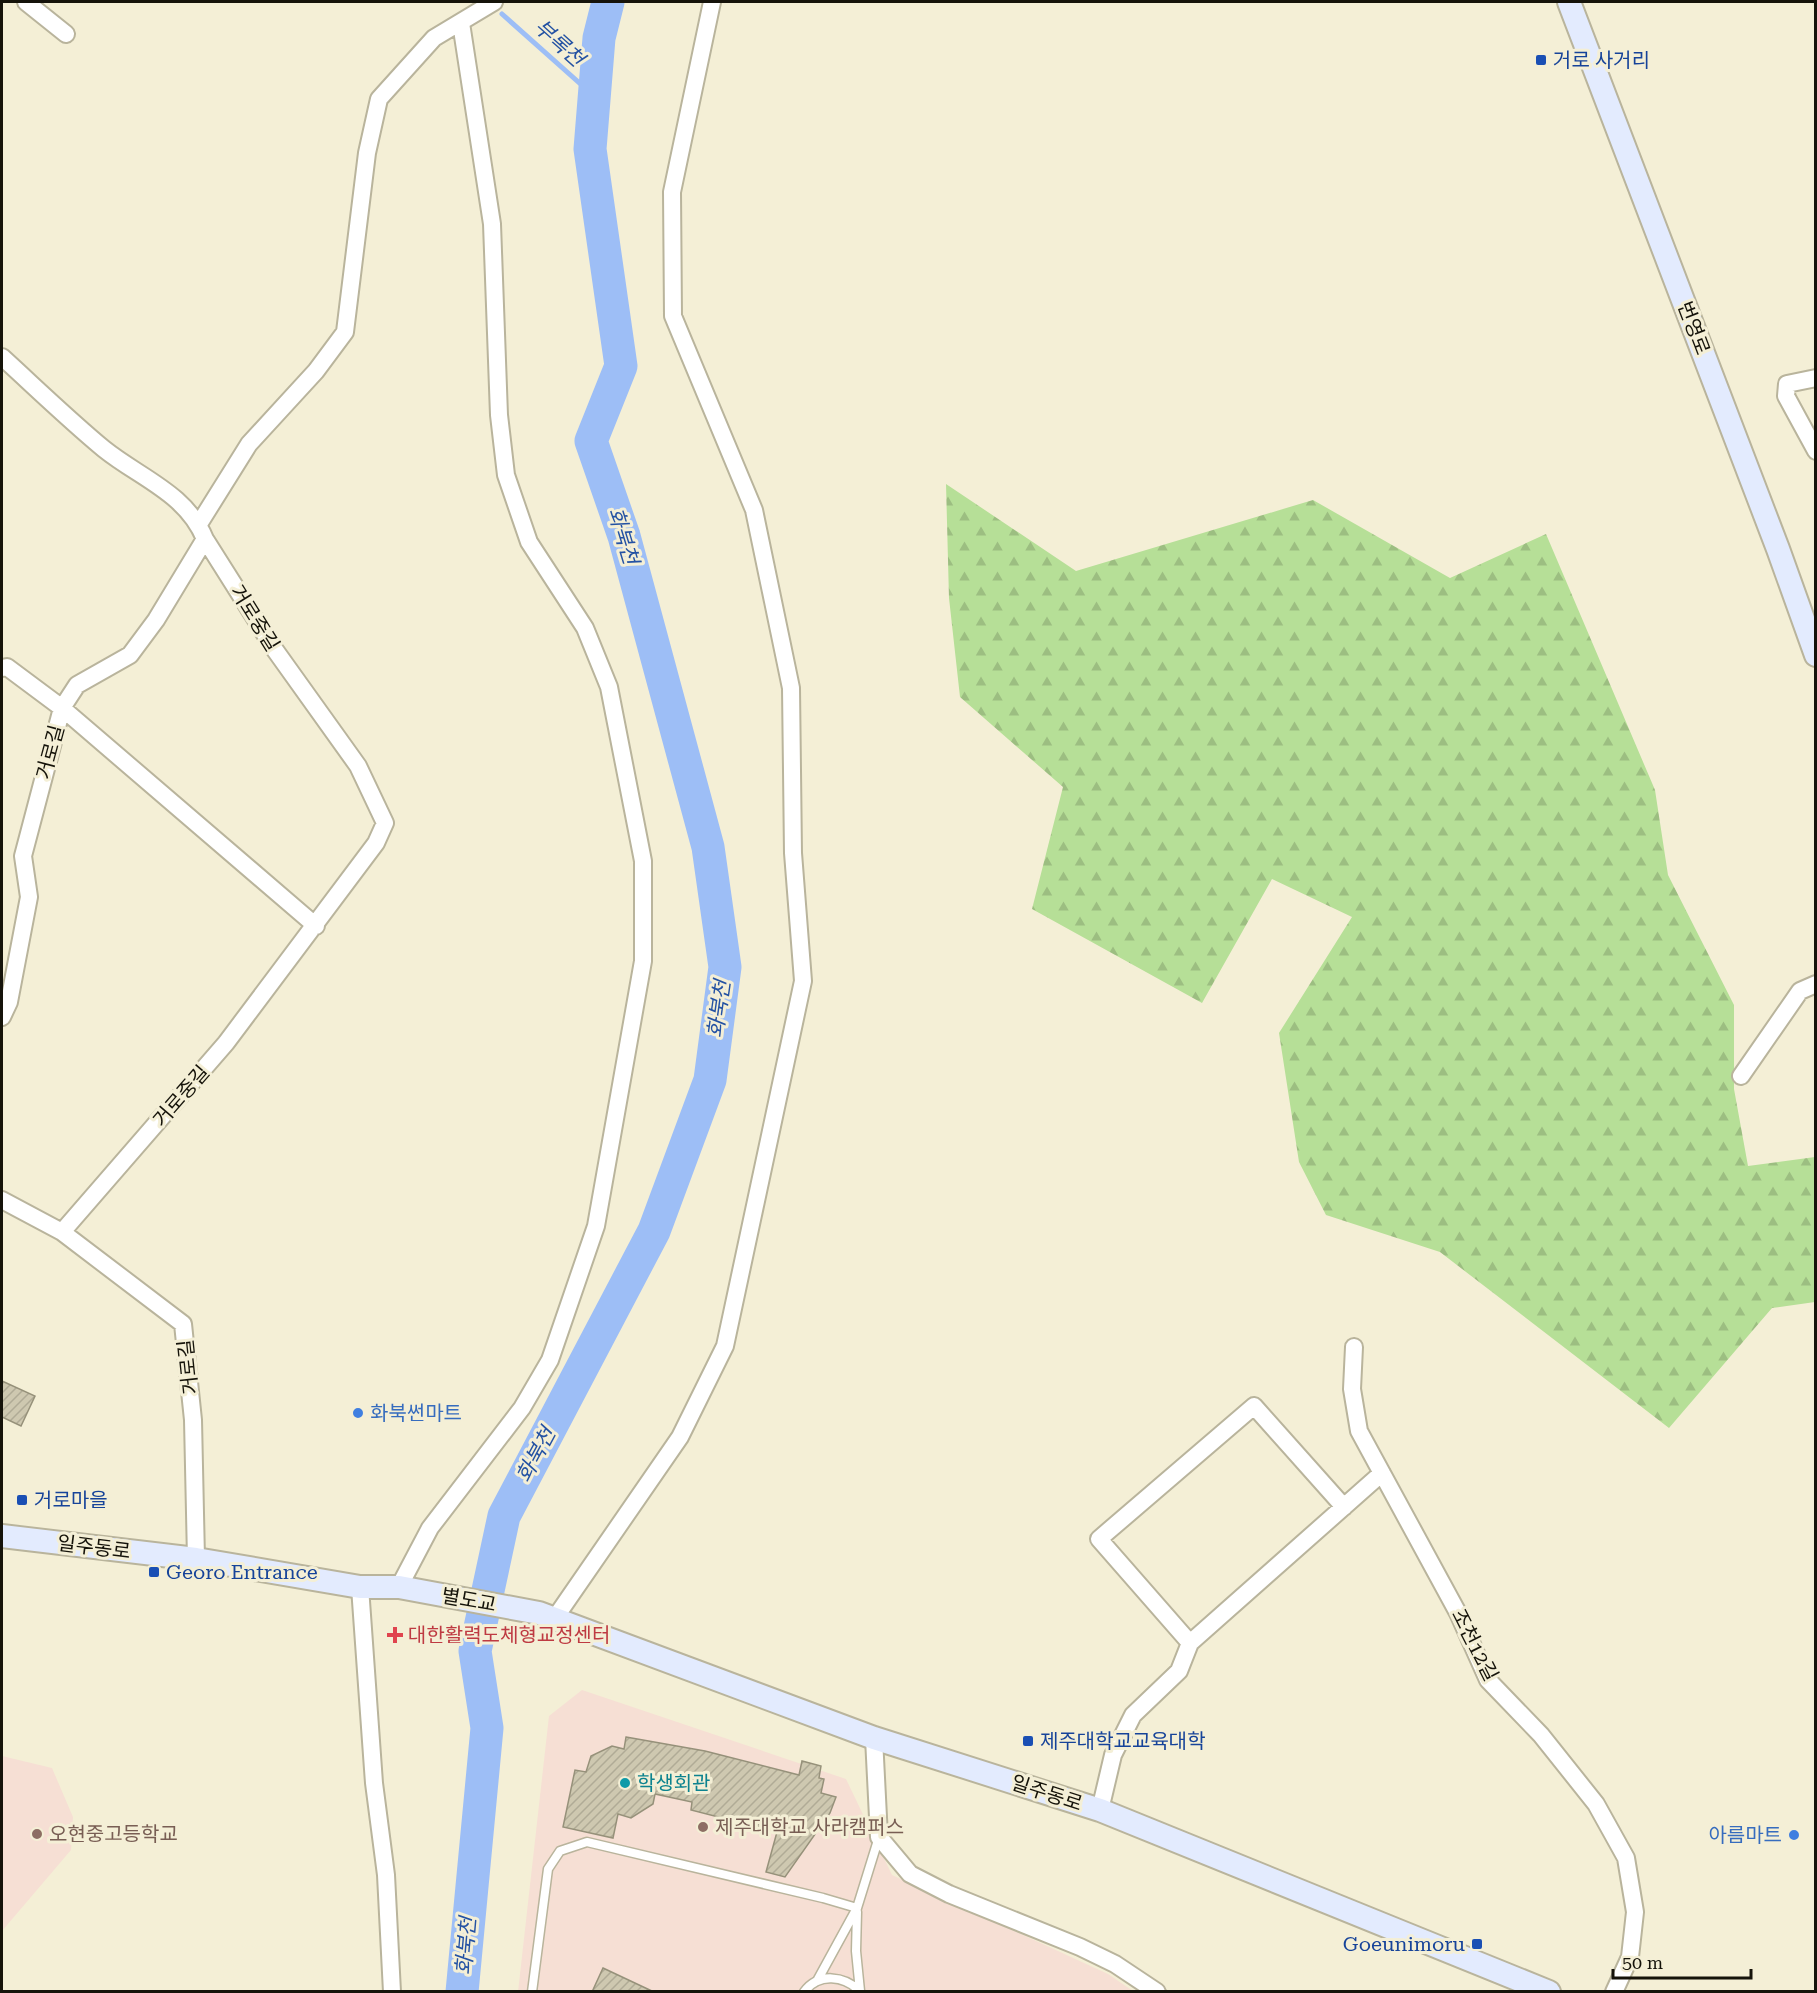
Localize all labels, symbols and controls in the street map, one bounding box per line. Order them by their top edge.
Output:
water label: 부록천 [529,15,591,73]
place label: 거로 사거리 [1553,48,1650,72]
marker: 거로 사거리 [1534,53,1548,67]
street label: 번영로 [1673,298,1715,358]
water label: 화북천 [603,505,644,570]
street label: 거로중길 [225,580,285,656]
street label: 거로길 [31,722,69,782]
water label: 화북천 [703,976,735,1039]
street label: 거로중길 [148,1060,214,1132]
street label: 거로길 [173,1338,203,1396]
place label: 화북썬마트 [370,1401,462,1425]
marker: 화북썬마트 [351,1406,365,1420]
water label: 화북천 [512,1421,561,1486]
place label: 거로마을 [34,1488,108,1512]
marker: 거로마을 [15,1493,29,1507]
street label: 일주동로 [56,1531,132,1563]
place label: Georo Entrance [166,1560,318,1584]
marker: Georo Entrance [147,1565,161,1579]
street label: 별도교 [440,1583,498,1617]
street label: 조천12길 [1447,1605,1503,1685]
place label: 대한활력도체형교정센터 [408,1623,610,1647]
marker: 대한활력도체형교정센터 [386,1626,404,1644]
place label: 제주대학교교육대학 [1040,1729,1206,1753]
marker: 제주대학교교육대학 [1021,1734,1035,1748]
street label: 일주동로 [1008,1770,1086,1816]
place label: 학생회관 [637,1771,711,1795]
marker: 학생회관 [618,1776,632,1790]
place label: 제주대학교 사라캠퍼스 [715,1815,904,1839]
marker: 제주대학교 사라캠퍼스 [696,1820,710,1834]
place label: 오현중고등학교 [49,1822,178,1846]
place label: 아름마트 [1708,1823,1782,1847]
marker: 오현중고등학교 [30,1827,44,1841]
marker: 아름마트 [1787,1828,1801,1842]
water label: 화북천 [452,1913,481,1976]
place label: Goeunimoru [1343,1932,1466,1956]
marker: Goeunimoru [1470,1937,1484,1951]
scale bar [1613,1942,1751,1980]
text: 50 m [1622,1952,1663,1973]

